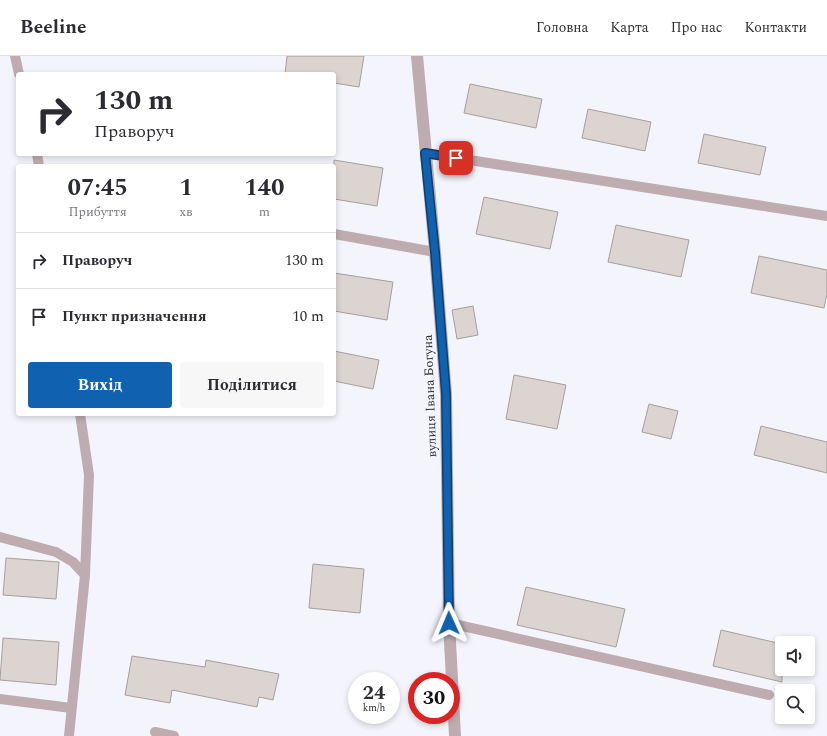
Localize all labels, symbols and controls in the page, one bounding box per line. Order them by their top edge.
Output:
text: Beeline [20,13,86,42]
text: Головна [536,17,588,38]
text: Карта [610,17,649,38]
text: Про нас [671,17,723,38]
text: Контакти [745,17,807,38]
text: 130 m [94,79,173,122]
icon: right [28,88,80,140]
text: Праворуч [94,118,174,145]
pin [439,141,473,175]
icon: arrive [445,147,467,169]
text: 07:45 [67,170,128,206]
text: 1 [179,170,193,206]
text: 140 [244,170,285,206]
text: Прибуття [68,202,127,222]
text: хв [179,202,192,222]
text: m [259,202,270,222]
text: Праворуч [62,249,132,272]
text: 130 m [285,249,324,272]
icon: right [28,250,50,272]
text: Пункт призначення [62,305,207,328]
text: 10 m [292,305,324,328]
icon: arrive [28,306,50,328]
street label: вулиця Івана Богуна [418,334,442,458]
button: Вихід [28,362,172,408]
button: Поділитися [180,362,324,408]
position arrow [428,602,470,644]
map controls [775,636,815,724]
button: sound [775,636,815,676]
speed limit sign: 30 [408,672,460,724]
text: 24 [363,678,385,708]
button: search [775,684,815,724]
text: km/h [363,700,385,716]

